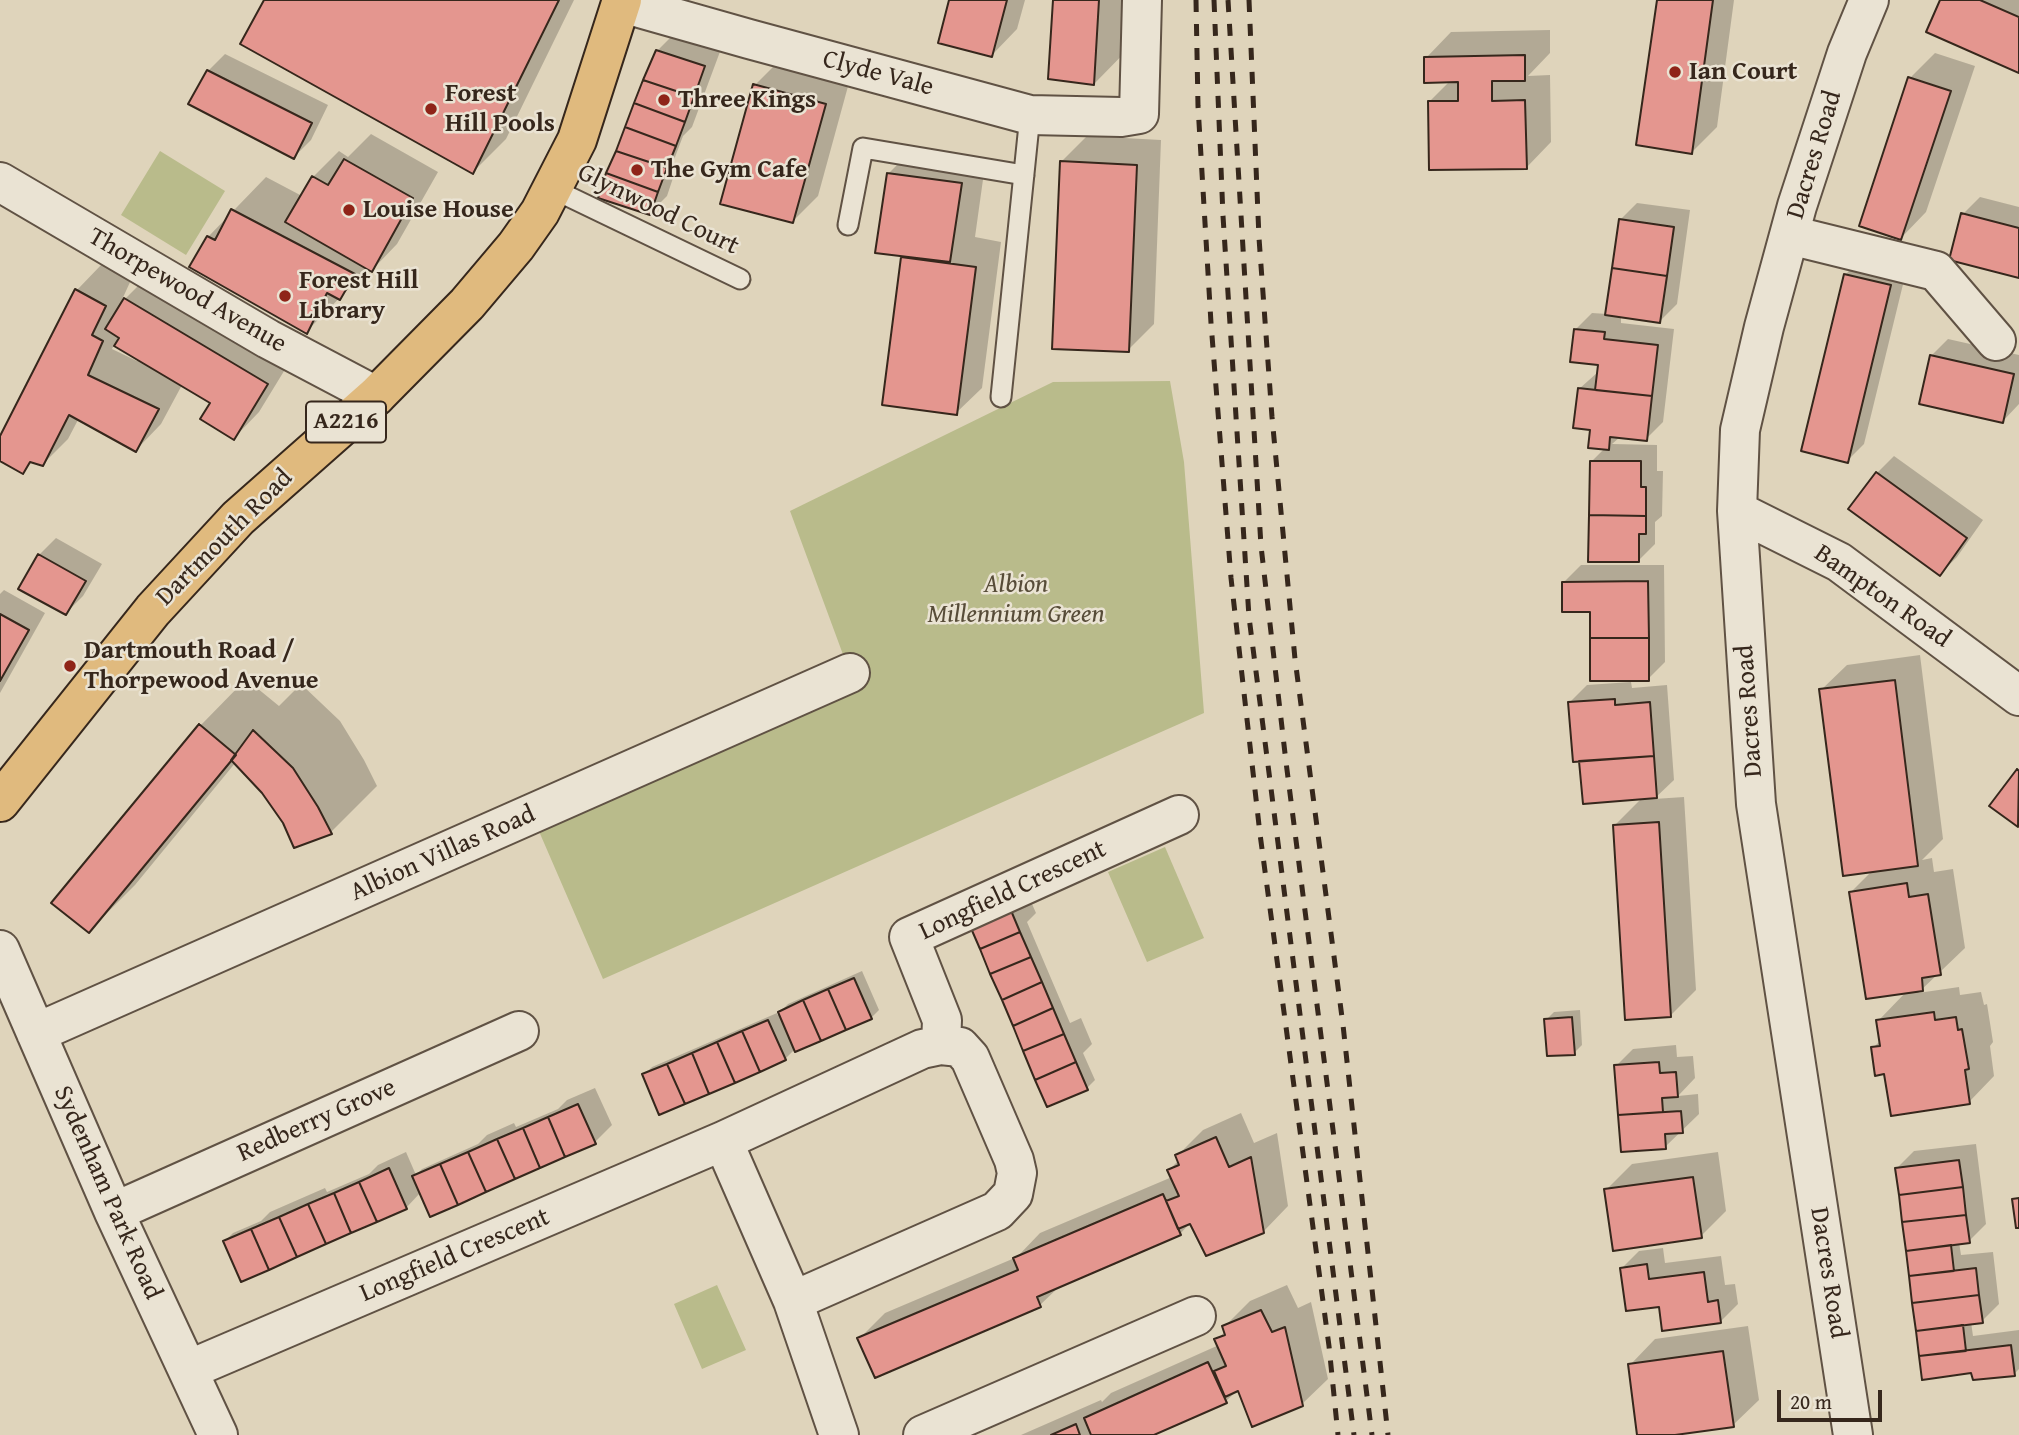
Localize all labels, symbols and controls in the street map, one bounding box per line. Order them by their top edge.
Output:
street label: Clyde Vale [819,44,937,104]
place label: Ian Court [1689,56,1797,88]
marker: Ian Court [1667,64,1683,80]
place label: Forest Hill Pools [445,78,555,140]
place label: Three Kings [678,84,816,116]
street label: Dacres Road [1781,87,1849,223]
marker: Three Kings [656,92,672,108]
marker: Forest Hill Pools [423,101,439,117]
place label: The Gym Cafe [651,154,807,186]
street label: Glynwood Court [572,157,744,263]
marker: The Gym Cafe [629,162,645,178]
place label: Louise House [363,194,514,226]
marker: Louise House [341,202,357,218]
street label: Thorpewood Avenue [82,222,292,360]
place label: Forest Hill Library [299,265,419,326]
marker: Forest Hill Library [277,288,293,304]
road number: A2216 [306,402,386,442]
street label: Dartmouth Road [150,463,300,613]
street label: Bampton Road [1808,538,1956,656]
park label: Albion Millennium Green [927,569,1105,630]
place label: Dartmouth Road / Thorpewood Avenue [84,635,319,696]
street label: Dacres Road [1730,644,1770,778]
marker: Dartmouth Road / Thorpewood Avenue [62,658,78,674]
street label: Albion Villas Road [346,799,540,909]
street label: Longfield Crescent [915,834,1111,948]
street label: Redberry Grove [233,1072,401,1170]
street label: Sydenham Park Road [46,1081,168,1305]
street label: Longfield Crescent [356,1202,554,1310]
street label: Dacres Road [1802,1205,1854,1341]
scale bar [1781,1376,1886,1420]
text: 20 m [1790,1386,1832,1417]

